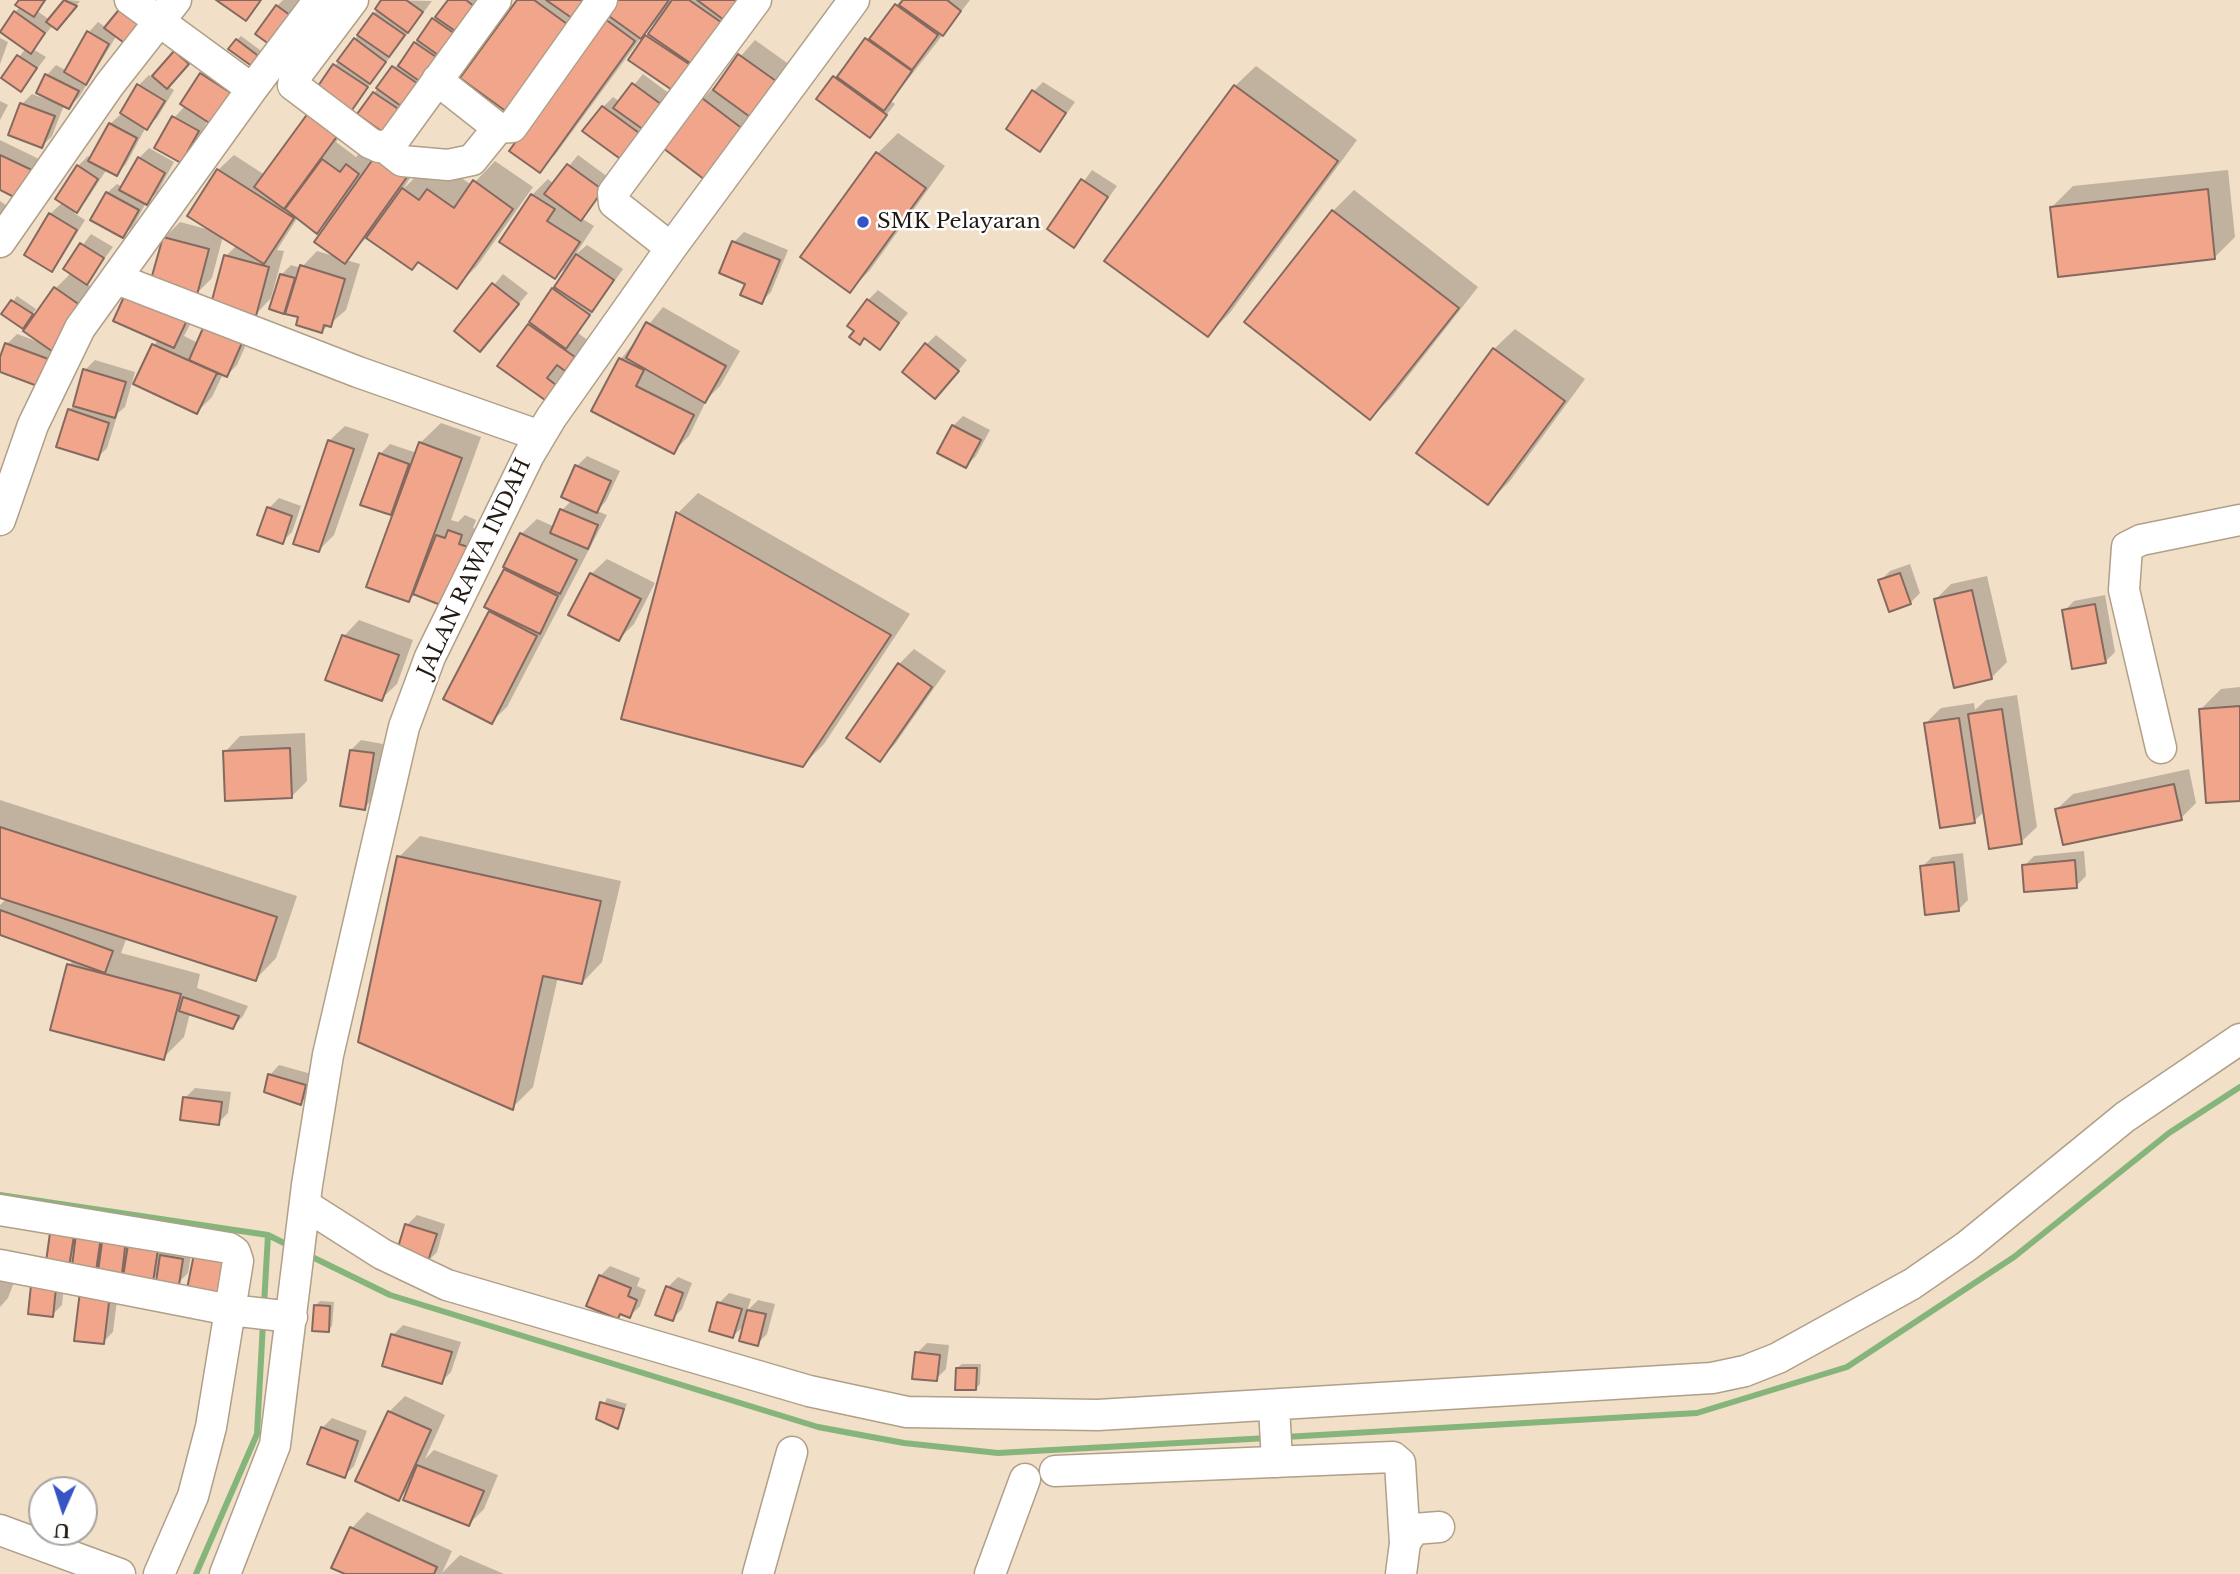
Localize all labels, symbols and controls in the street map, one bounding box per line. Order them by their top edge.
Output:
place label: SMK Pelayaran [877,209,1041,235]
marker: SMK Pelayaran [855,214,871,230]
street label: JALAN RAWA INDAH [413,455,537,681]
north arrow [28,1476,98,1546]
text: U [53,1519,71,1542]

